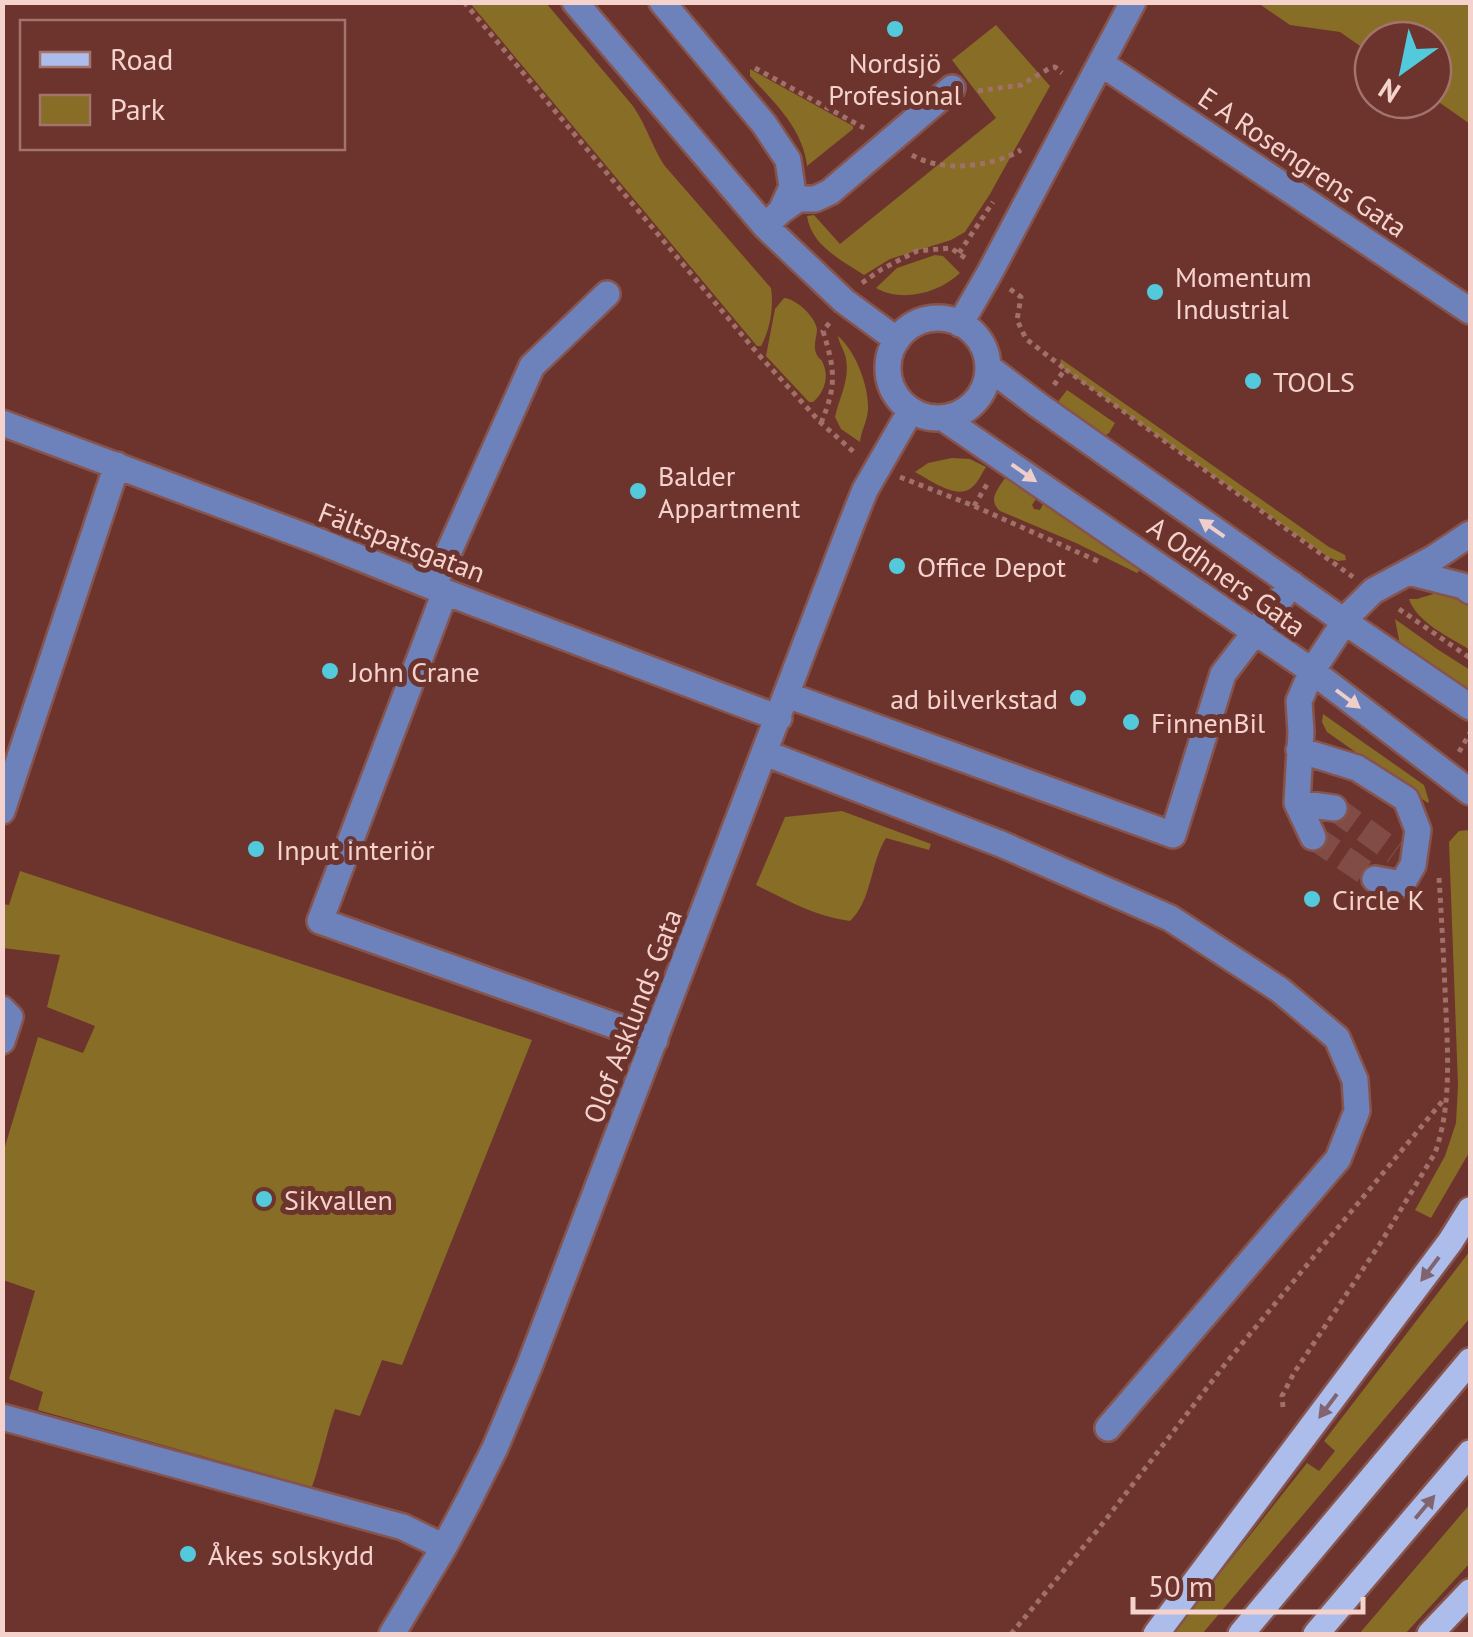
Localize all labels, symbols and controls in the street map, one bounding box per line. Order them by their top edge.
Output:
marker: Nordsjö Profesional [884,18,906,40]
legend [20,20,345,150]
north arrow [1353,20,1453,120]
text: Road [110,39,174,78]
place label: Nordsjö Profesional [828,44,962,113]
text: N [1371,71,1407,112]
street label: E A Rosengrens Gata [1192,79,1414,245]
text: Park [110,89,166,128]
place label: Momentum Industrial [1175,258,1312,327]
marker: Momentum Industrial [1144,281,1166,303]
place label: TOOLS [1273,363,1355,400]
marker: TOOLS [1242,370,1264,392]
place label: Balder Appartment [658,457,801,526]
one-way arrow [1011,463,1038,482]
marker: Balder Appartment [627,480,649,502]
street label: Fältspatsgatan [313,493,491,591]
street label: A Odhners Gata [1141,508,1313,644]
one-way arrow [1199,518,1225,538]
place label: Office Depot [917,548,1067,585]
marker: Office Depot [886,555,908,577]
place label: John Crane [349,653,480,690]
marker: John Crane [319,660,341,682]
place label: ad bilverkstad [890,680,1058,717]
marker: ad bilverkstad [1067,687,1089,709]
one-way arrow [1335,688,1361,708]
place label: FinnenBil [1151,704,1265,741]
marker: FinnenBil [1120,711,1142,733]
place label: Input interiör [276,831,435,868]
marker: Input interiör [245,838,267,860]
place label: Circle K [1332,881,1425,918]
marker: Circle K [1301,888,1323,910]
street label: Olof Asklunds Gata [574,904,690,1128]
place label: Sikvallen [284,1181,393,1218]
marker: Sikvallen [253,1188,275,1210]
one-way arrow [1420,1256,1440,1282]
one-way arrow [1318,1393,1338,1419]
one-way arrow [1413,1495,1435,1520]
place label: Åkes solskydd [208,1536,374,1573]
marker: Åkes solskydd [177,1543,199,1565]
scale bar [1133,1552,1363,1614]
text: 50 m [1148,1566,1213,1605]

